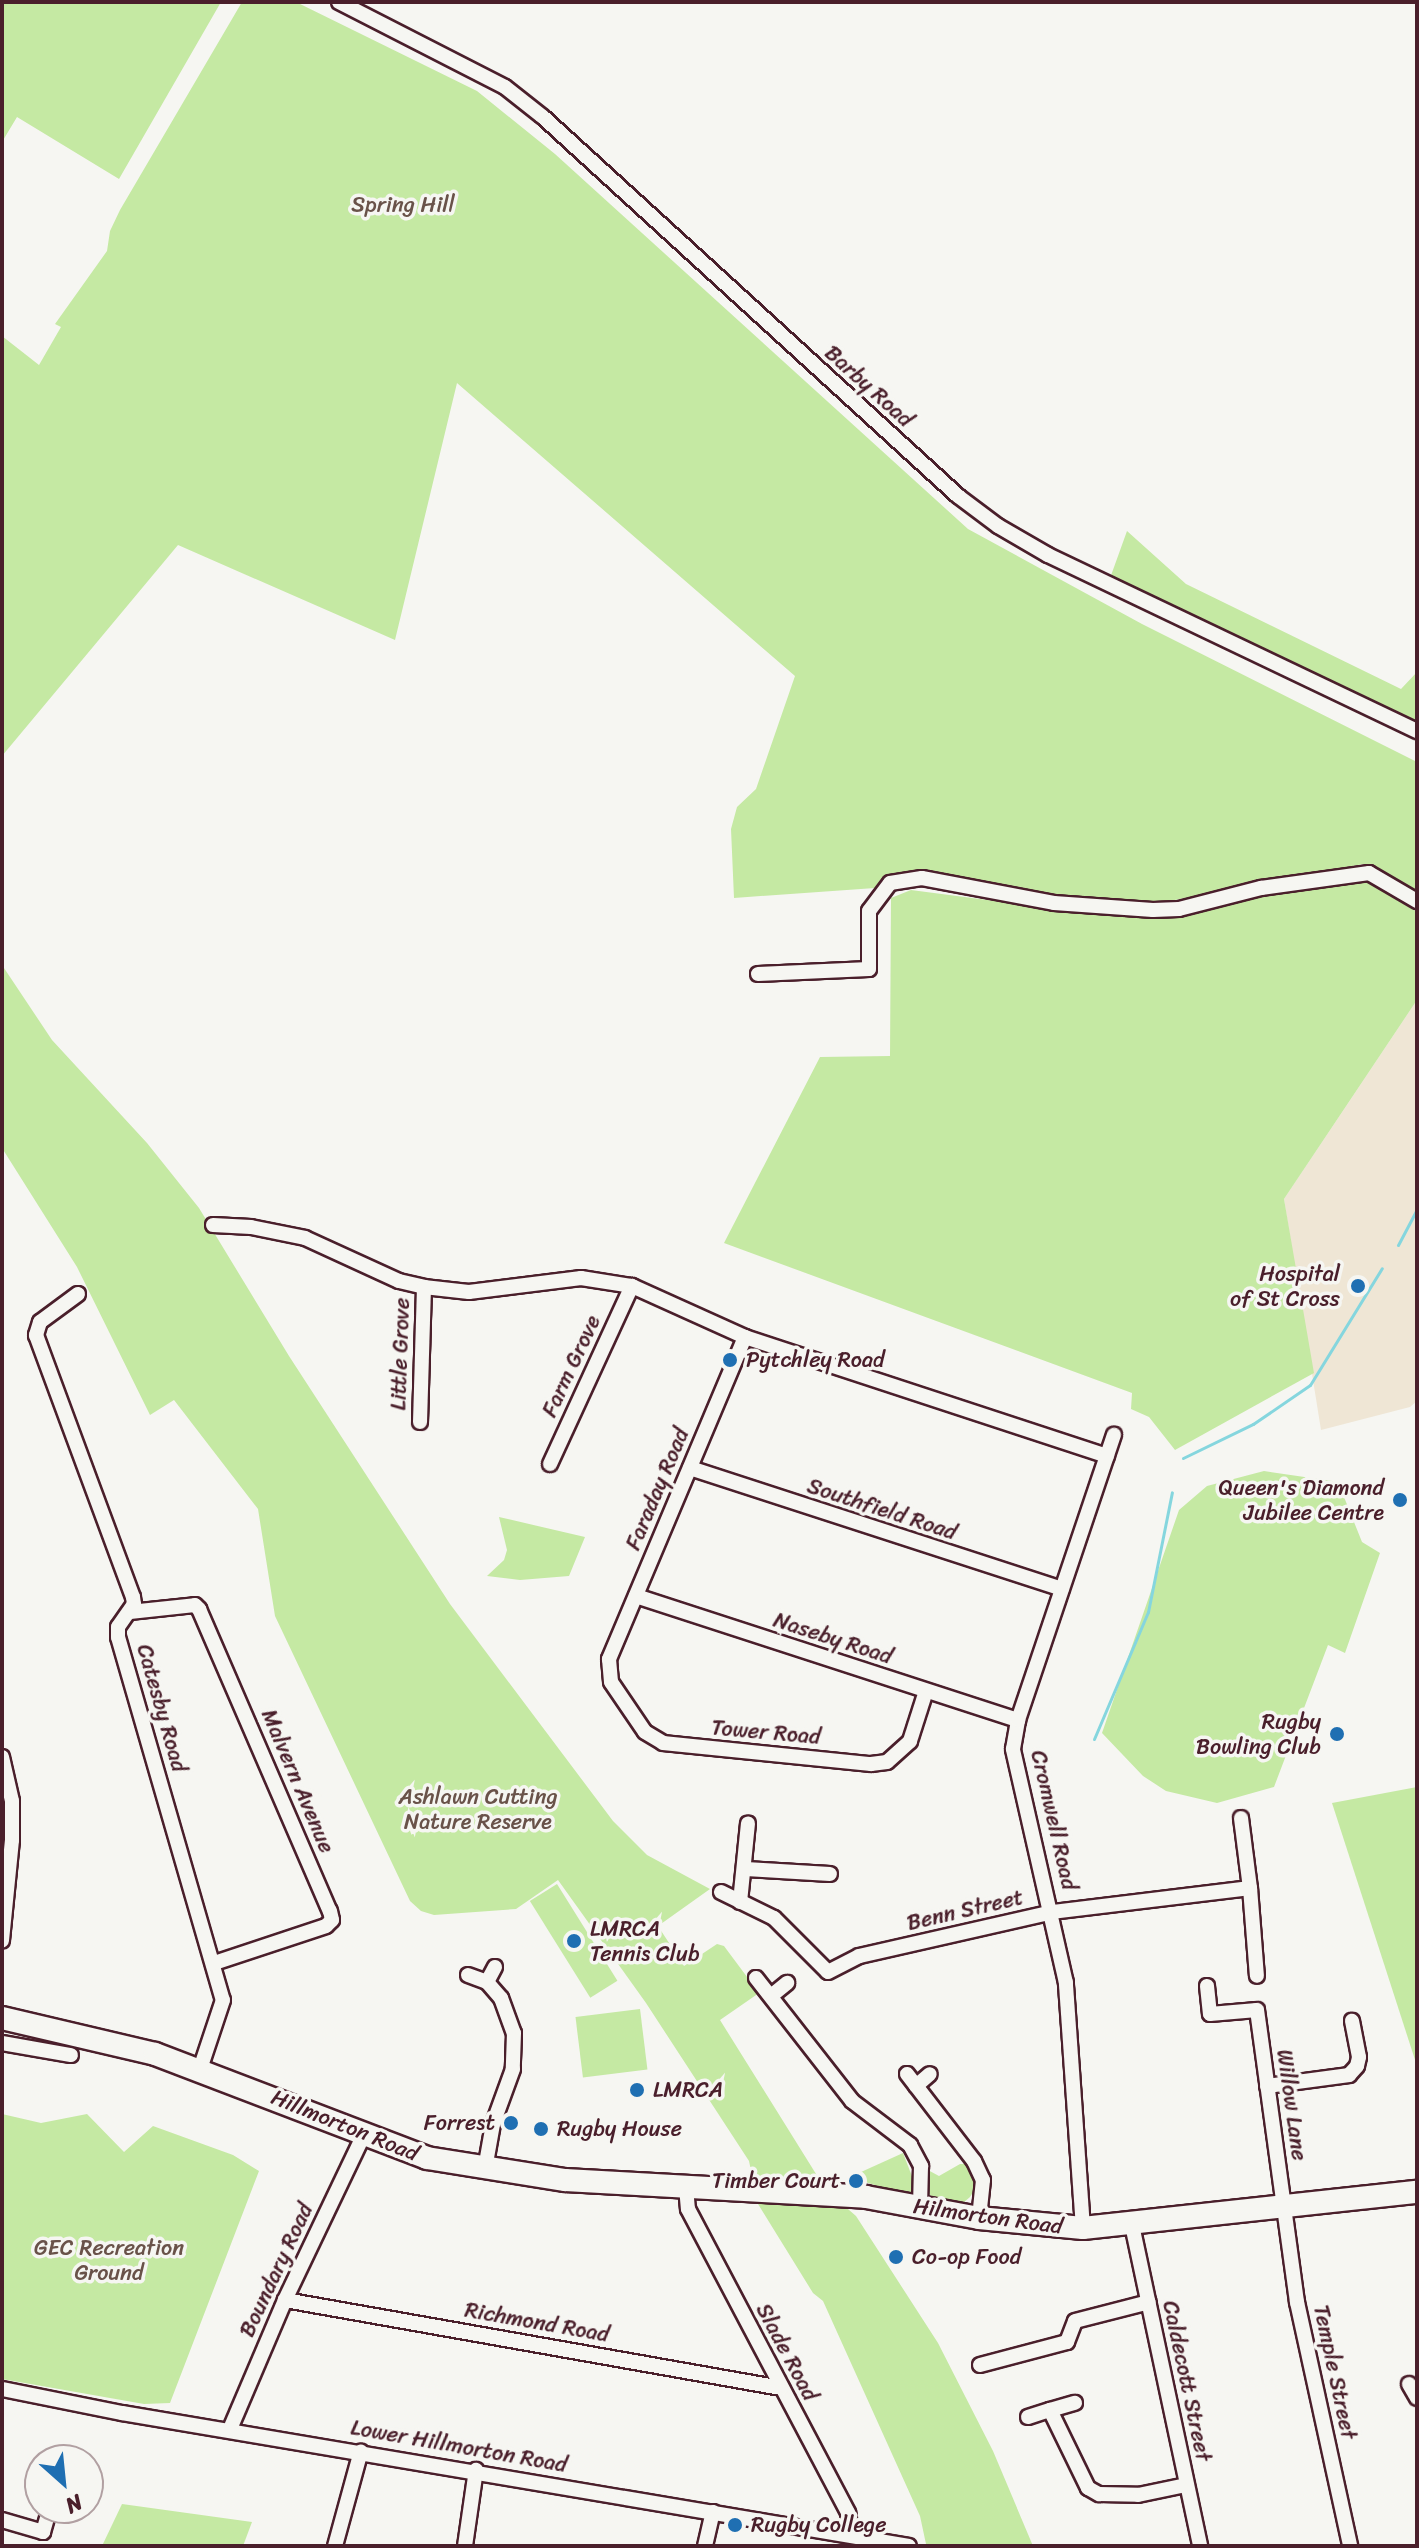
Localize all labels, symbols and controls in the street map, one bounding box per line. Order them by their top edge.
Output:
park label: Spring Hill [351,192,455,218]
street label: Barby Road [819,339,919,433]
place label: Hospital of St Cross [1231,1260,1340,1312]
marker: Hospital of St Cross [1347,1275,1369,1297]
street label: Little Grove [385,1297,415,1411]
street label: Farm Grove [536,1311,606,1421]
place label: Pytchley Road [746,1347,885,1373]
marker: Pytchley Road [721,1351,739,1369]
street label: Faraday Road [619,1424,695,1554]
street label: Southfield Road [804,1472,960,1546]
place label: Queen's Diamond Jubilee Centre [1219,1474,1384,1526]
marker: Queen's Diamond Jubilee Centre [1391,1491,1409,1509]
street label: Naseby Road [770,1606,896,1670]
street label: Catesby Road [131,1641,193,1775]
street label: Malvern Avenue [256,1705,340,1857]
place label: Rugby Bowling Club [1196,1708,1321,1760]
street label: Tower Road [710,1714,822,1750]
marker: Rugby Bowling Club [1328,1725,1346,1743]
street label: Cromwell Road [1025,1747,1083,1893]
park label: Ashlawn Cutting Nature Reserve [399,1783,557,1834]
street label: Benn Street [904,1884,1026,1936]
place label: LMRCA Tennis Club [590,1915,700,1966]
marker: LMRCA Tennis Club [565,1932,583,1950]
street label: Willow Lane [1271,2048,1313,2162]
place label: LMRCA [653,2077,723,2103]
marker: LMRCA [628,2081,646,2099]
street label: Hillmorton Road [267,2083,423,2167]
place label: Forrest [424,2110,495,2136]
marker: Forrest [502,2114,520,2132]
place label: Rugby House [557,2116,681,2142]
marker: Rugby House [532,2120,550,2138]
place label: Timber Court [712,2168,840,2194]
marker: Timber Court [847,2172,865,2190]
street label: Hilmorton Road [912,2192,1064,2240]
street label: Boundary Road [233,2199,319,2341]
park label: GEC Recreation Ground [34,2234,184,2286]
place label: Co-op Food [912,2244,1022,2270]
marker: Co-op Food [887,2248,905,2266]
street label: Richmond Road [463,2296,611,2348]
street label: Caldecott Street [1157,2298,1217,2464]
street label: Slade Road [750,2299,824,2405]
street label: Temple Street [1308,2302,1362,2442]
street label: Lower Hillmorton Road [349,2414,569,2478]
north arrow [24,2444,104,2524]
text: N [59,2483,90,2525]
place label: Rugby College [751,2512,886,2538]
marker: Rugby College [726,2516,744,2534]

